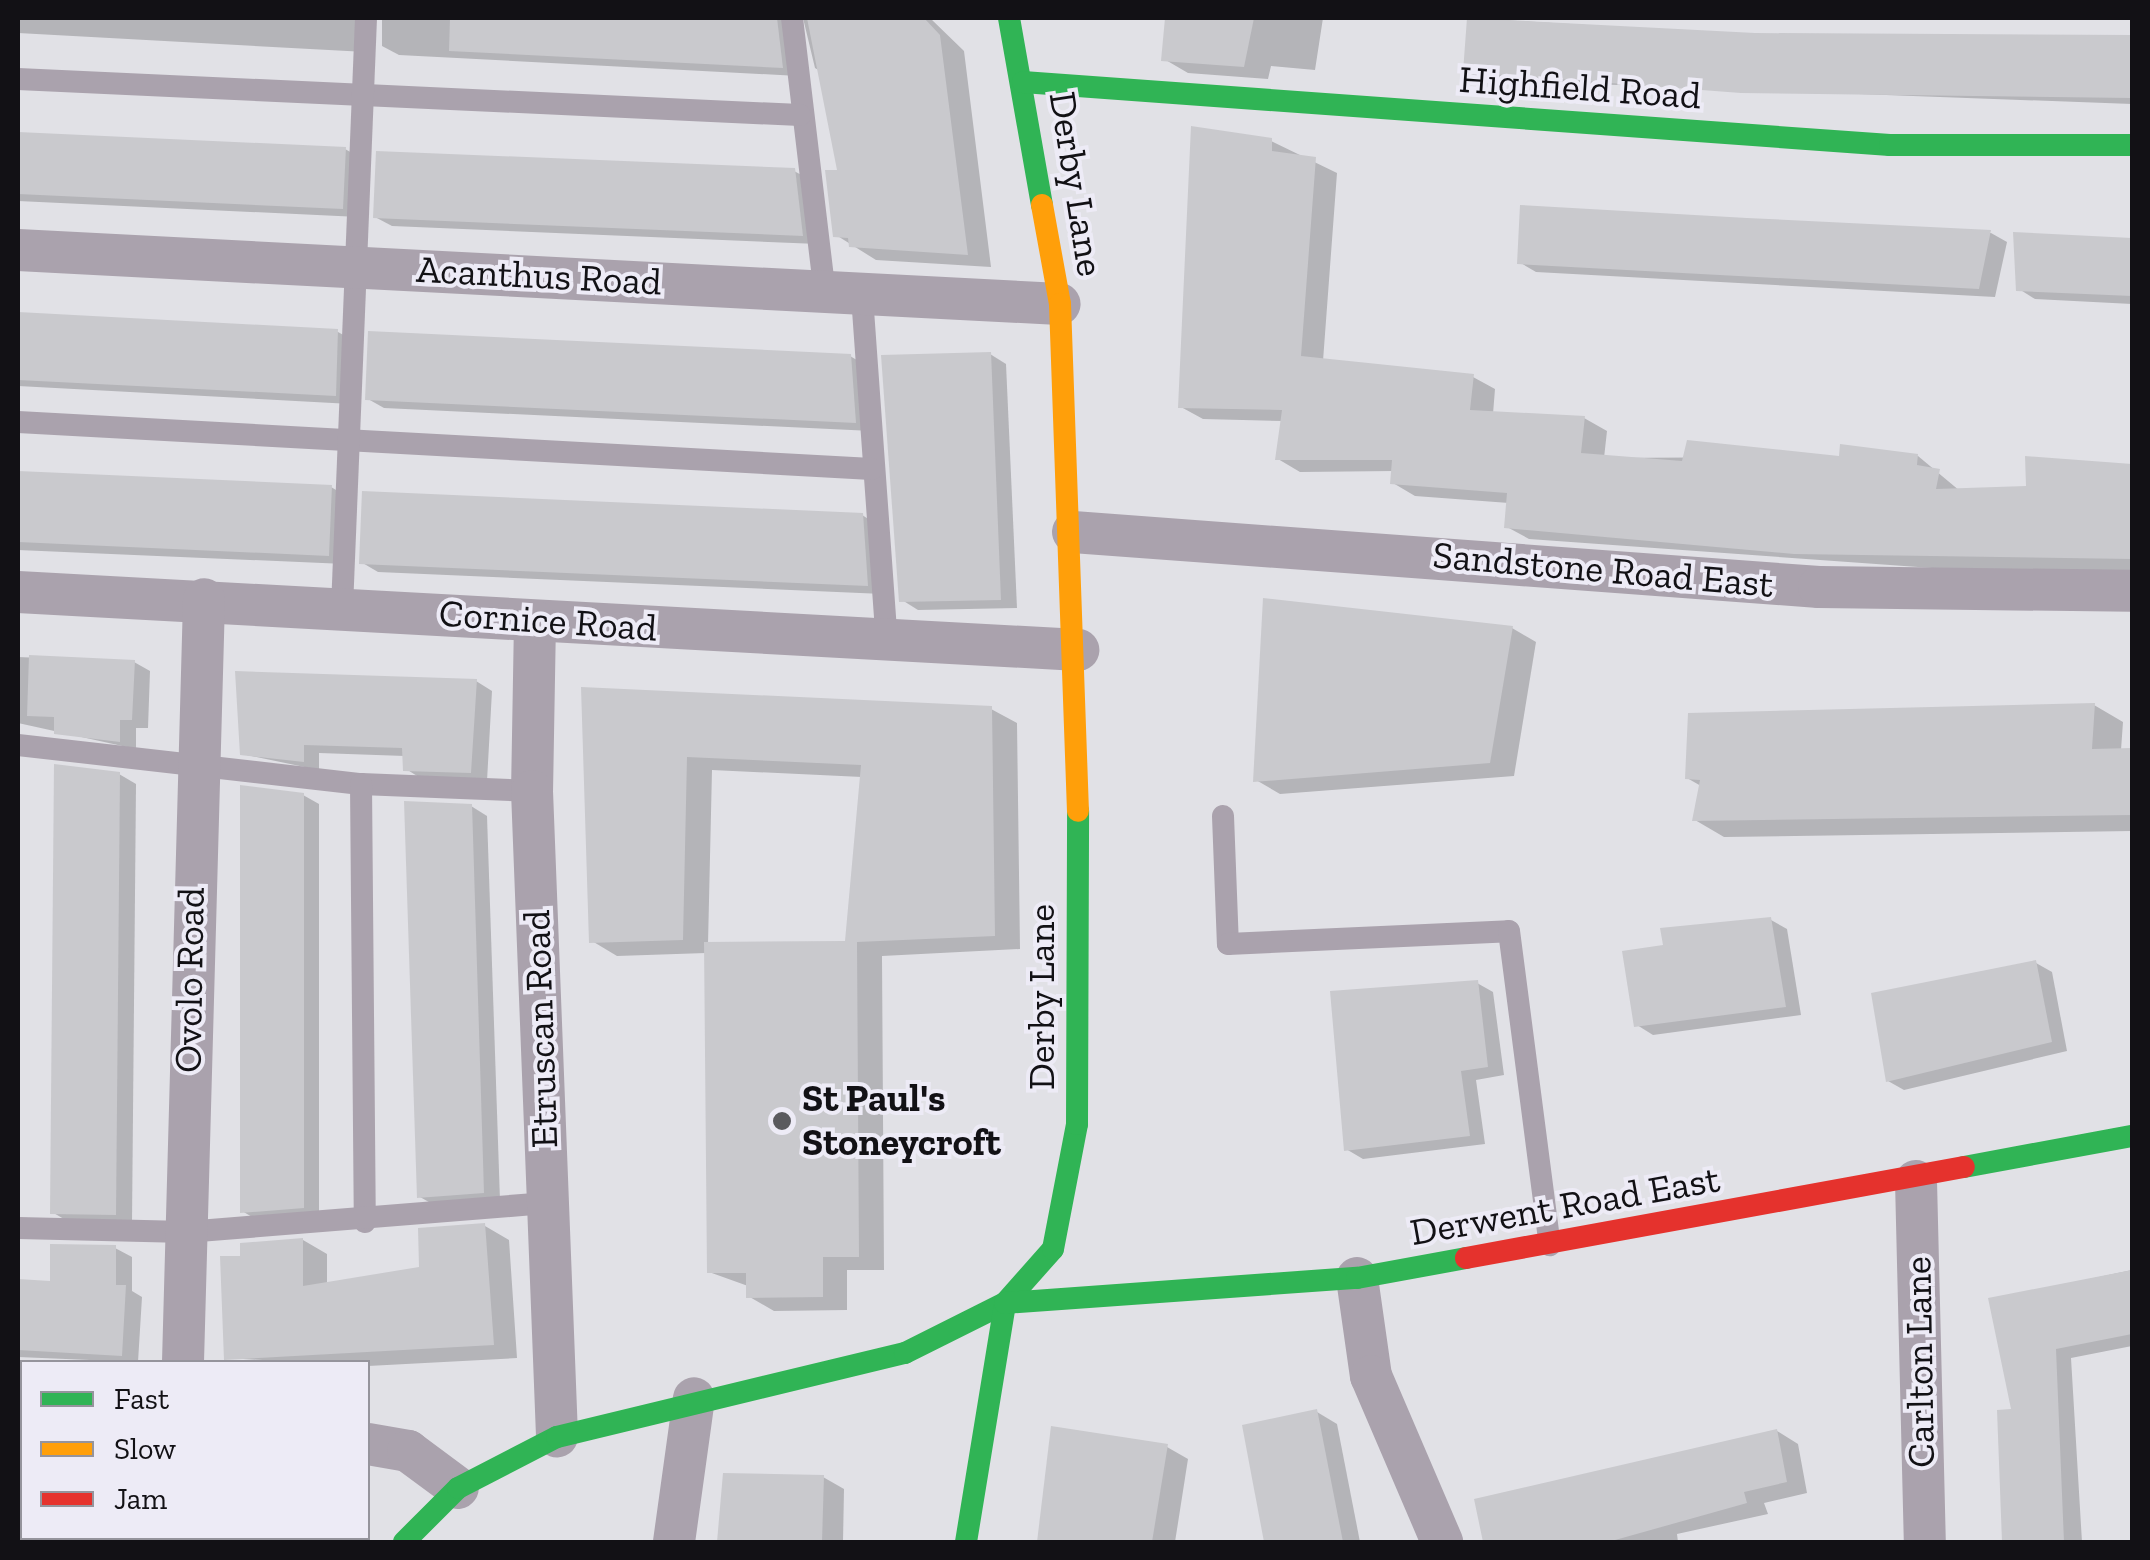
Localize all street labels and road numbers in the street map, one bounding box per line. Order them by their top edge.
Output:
street label: Highfield Road [1458,57,1702,119]
street label: Derby Lane [1039,88,1113,280]
street label: Acanthus Road [415,247,663,305]
street label: Sandstone Road East [1431,532,1775,608]
street label: Cornice Road [438,591,658,651]
street label: Ovolo Road [166,887,214,1073]
street label: Derby Lane [1019,904,1065,1090]
street label: Etruscan Road [514,909,568,1149]
street label: Derwent Road East [1407,1156,1723,1256]
street label: Carlton Lane [1895,1256,1945,1468]

